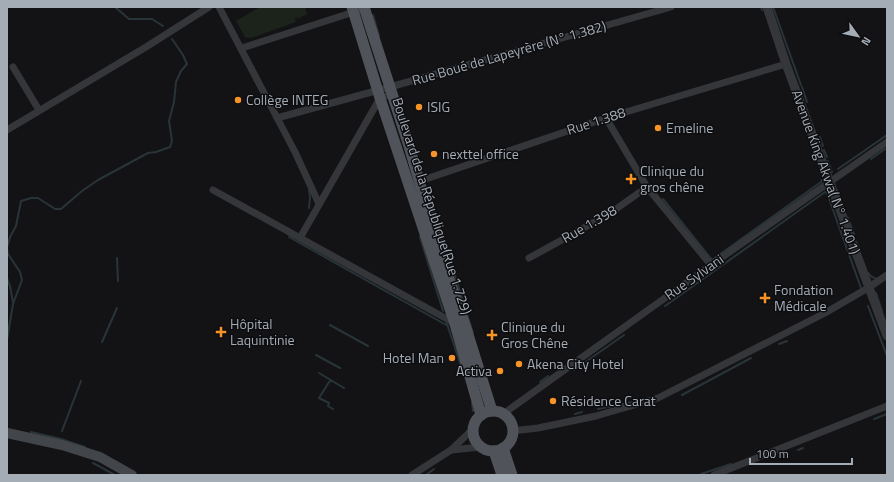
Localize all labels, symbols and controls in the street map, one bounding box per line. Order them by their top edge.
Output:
street label: Rue Boué de Lapeyrère (N° 1.382) [409,15,608,90]
north arrow [838,16,878,56]
text: N [858,34,875,49]
street label: Avenue King Akwa( N° 1.401) [787,87,866,257]
place label: Collège INTEG [246,89,328,110]
marker: Collège INTEG [233,95,243,105]
street label: Boulevard de la République(Rue 1.729) [387,95,478,317]
place label: ISIG [427,96,450,117]
street label: Rue 1.388 [564,101,628,140]
marker: ISIG [414,102,424,112]
place label: Emeline [666,117,713,138]
marker: Emeline [653,123,663,133]
place label: nexttel office [442,143,519,164]
marker: nexttel office [429,149,439,159]
place label: Clinique du gros chêne [640,160,704,197]
marker: Clinique du gros chêne [625,173,637,185]
street label: Rue 1.398 [557,199,620,248]
street label: Rue Sylvani [660,249,728,305]
place label: Fondation Médicale [774,279,833,316]
marker: Fondation Médicale [759,292,771,304]
place label: Hôpital Laquintinie [230,313,295,350]
place label: Clinique du Gros Chêne [501,316,568,353]
marker: Hôpital Laquintinie [215,326,227,338]
marker: Clinique du Gros Chêne [486,329,498,341]
place label: Hotel Man [383,347,444,368]
marker: Hotel Man [447,353,457,363]
place label: Akena City Hotel [527,353,624,374]
marker: Akena City Hotel [514,359,524,369]
place label: Activa [456,360,492,381]
marker: Activa [495,366,505,376]
place label: Résidence Carat [561,390,656,411]
marker: Résidence Carat [548,396,558,406]
scale bar [750,440,852,466]
text: 100 m [756,444,789,463]

